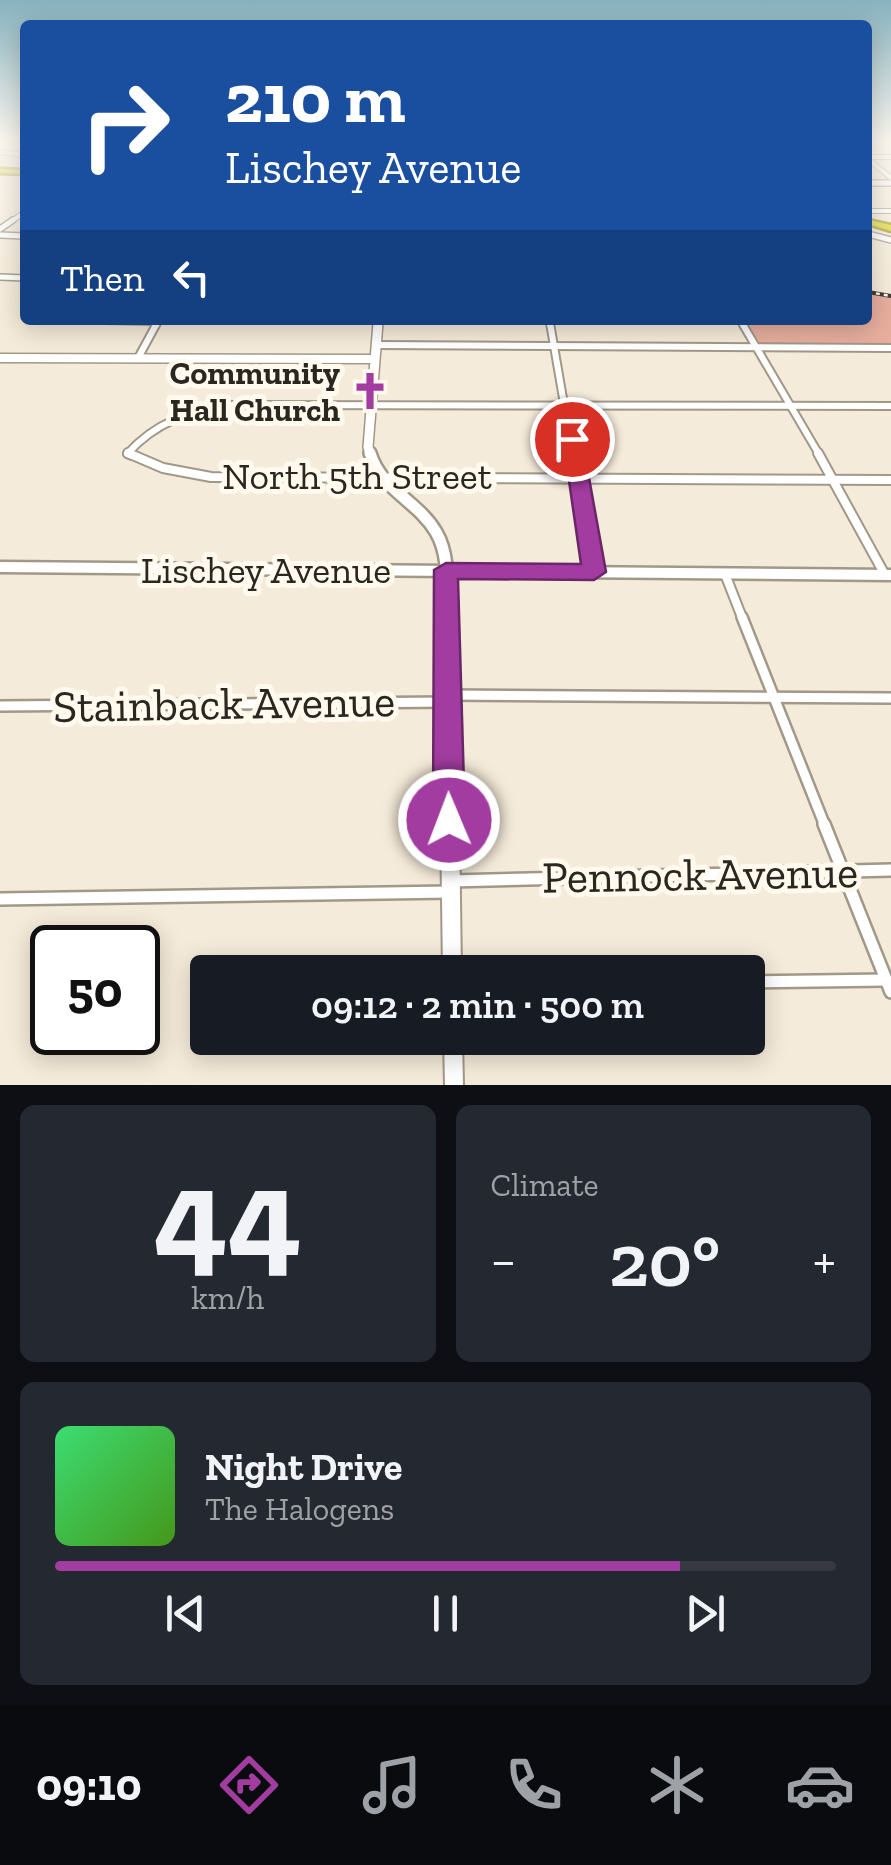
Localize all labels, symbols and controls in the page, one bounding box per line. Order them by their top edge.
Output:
text: 210 m [225,56,406,140]
icon: right [60,60,190,190]
text: Lischey Avenue [225,141,522,195]
icon: left [164,250,219,305]
text: Then [60,255,144,301]
place label: Community Hall Church [170,354,340,429]
church icon: Community Hall Church [349,370,391,412]
pin [530,397,615,482]
icon: arrive [545,412,600,467]
street label: North 5th Street [222,453,492,499]
street label: Lischey Avenue [141,547,391,593]
street label: Stainback Avenue [52,674,396,734]
position arrow [397,768,501,872]
street label: Pennock Avenue [541,845,859,905]
speed limit sign: 50 [30,925,160,1055]
text: 09:12 · 2 min · 500 m [311,982,644,1028]
text: 44 [154,1136,302,1292]
text: Climate [491,1166,599,1204]
text: 20° [609,1215,720,1305]
text: − [491,1227,516,1293]
text: + [813,1227,836,1293]
text: km/h [191,1279,264,1317]
text: Night Drive [205,1444,402,1490]
text: The Halogens [205,1490,394,1528]
icon: previous [158,1586,213,1641]
icon: pause [418,1586,473,1641]
icon: next [678,1586,733,1641]
icon: directions [214,1750,284,1820]
icon: music [357,1750,427,1820]
icon: phone [499,1750,569,1820]
icon: climate [642,1750,712,1820]
icon: car [785,1750,855,1820]
text: 09:10 [36,1758,142,1812]

